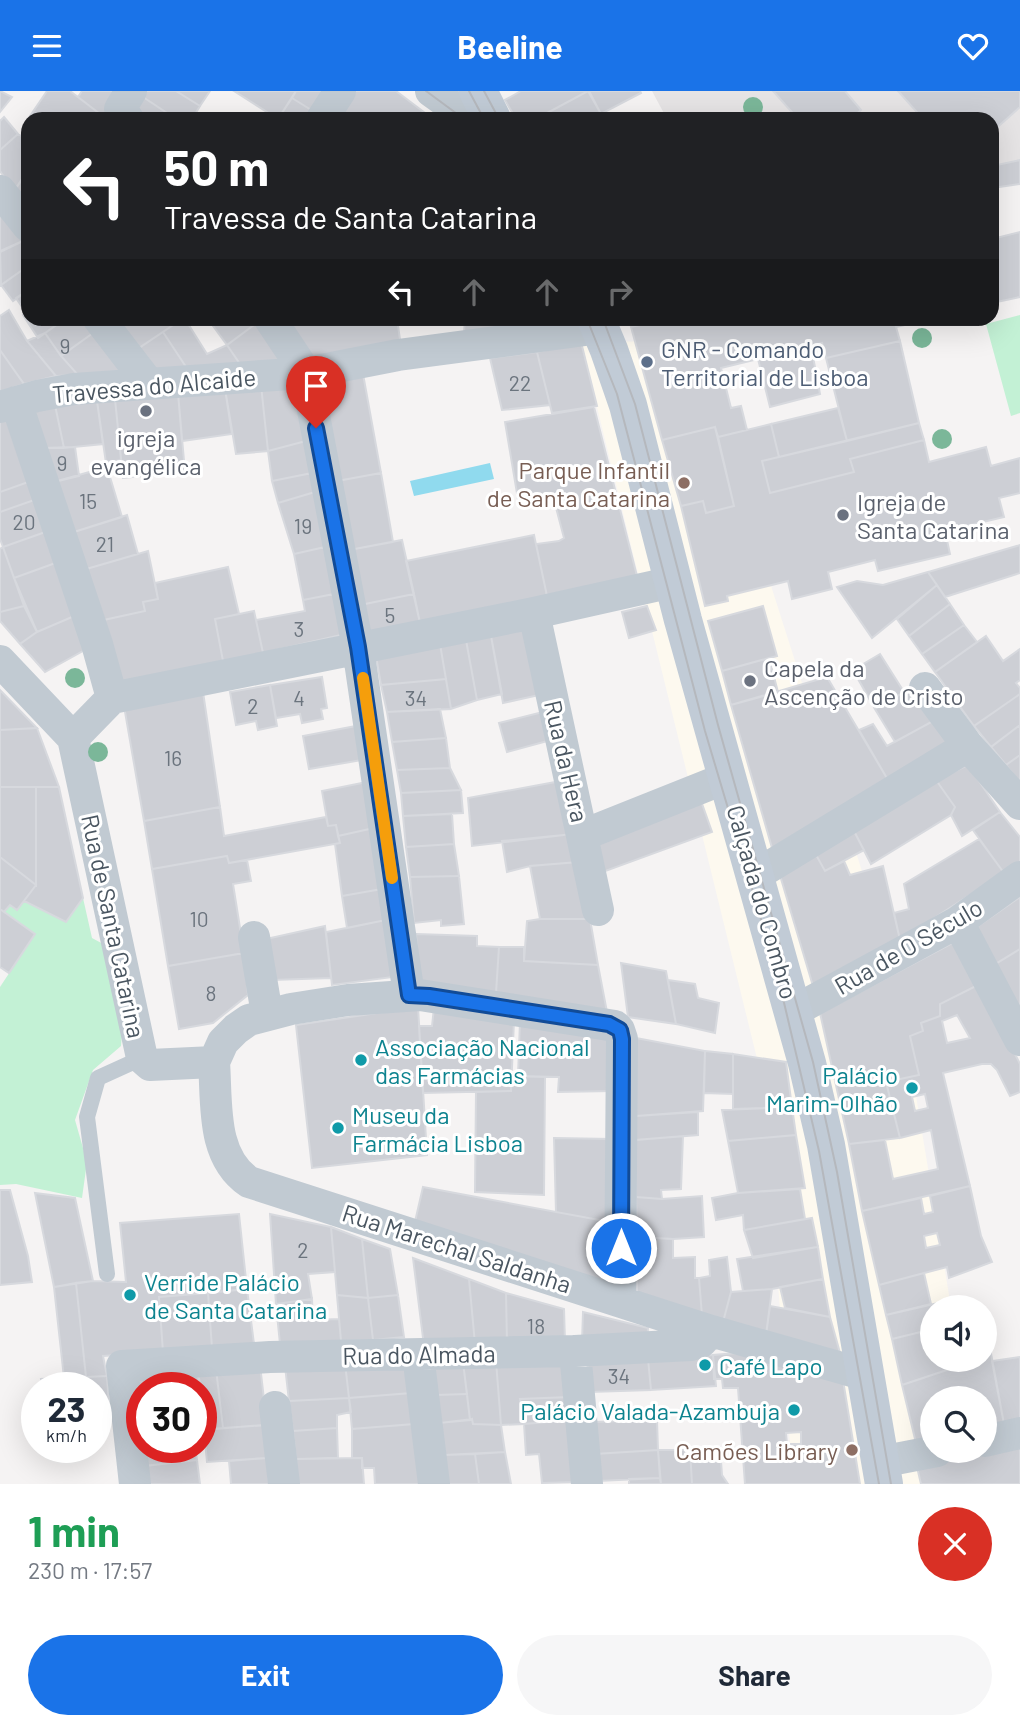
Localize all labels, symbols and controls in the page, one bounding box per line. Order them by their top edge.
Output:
icon: menu [28,27,66,65]
text: Beeline [457,27,563,65]
icon: heart [954,27,992,65]
text: 50 m [164,137,269,196]
icon: left [49,140,140,231]
text: Travessa de Santa Catarina [164,197,537,235]
icon: left [382,273,420,311]
icon: ahead [455,273,493,311]
icon: ahead [528,273,566,311]
icon: right [601,273,639,311]
house number: 9 [60,333,70,358]
place label: GNR - Comando Territorial de Lisboa [661,334,869,391]
marker: GNR - Comando Territorial de Lisboa [639,354,655,370]
pin [286,356,346,428]
street label: Travessa do Alcaide [51,362,257,408]
icon: arrive [297,367,335,405]
house number: 22 [509,370,531,395]
marker: igreja evangélica [138,403,154,419]
place label: igreja evangélica [91,423,201,480]
house number: 9 [57,450,67,475]
place label: Parque Infantil de Santa Catarina [487,455,670,512]
marker: Parque Infantil de Santa Catarina [676,475,692,491]
place label: Igreja de Santa Catarina [857,487,1010,544]
house number: 15 [79,488,97,513]
marker: Igreja de Santa Catarina [835,507,851,523]
house number: 20 [12,509,36,534]
house number: 19 [294,513,312,538]
house number: 21 [96,531,114,556]
house number: 5 [385,602,395,627]
house number: 3 [294,616,304,641]
place label: Capela da Ascenção de Cristo [764,653,964,710]
marker: Capela da Ascenção de Cristo [742,673,758,689]
house number: 4 [293,685,305,710]
house number: 34 [405,685,427,710]
house number: 2 [247,693,259,718]
street label: Rua da Hera [539,697,595,825]
house number: 16 [164,745,182,770]
street label: Calçada do Combro [721,802,805,1002]
street label: Rua de Santa Catarina [76,812,152,1040]
street label: Rua de O Século [829,892,987,1000]
house number: 10 [189,906,209,931]
house number: 8 [206,980,216,1005]
place label: Associação Nacional das Farmácias [375,1032,590,1089]
marker: Associação Nacional das Farmácias [353,1052,369,1068]
place label: Palácio Marim-Olhão [766,1060,898,1117]
marker: Palácio Marim-Olhão [904,1080,920,1096]
place label: Museu da Farmácia Lisboa [352,1100,523,1157]
marker: Museu da Farmácia Lisboa [330,1120,346,1136]
street label: Rua Marechal Saldanha [339,1197,575,1299]
position arrow [584,1211,658,1285]
house number: 2 [297,1237,309,1262]
place label: Verride Palácio de Santa Catarina [144,1267,327,1324]
marker: Verride Palácio de Santa Catarina [122,1287,138,1303]
map controls [920,1295,997,1463]
button: sound [920,1295,997,1372]
house number: 18 [527,1313,545,1338]
street label: Rua do Almada [342,1338,496,1370]
place label: Café Lapo [719,1351,823,1380]
marker: Café Lapo [697,1357,713,1373]
house number: 34 [608,1363,630,1388]
speed limit sign: 30 [126,1372,217,1463]
button: search [920,1386,997,1463]
text: 23 [47,1387,86,1429]
place label: Palácio Valada-Azambuja [520,1396,780,1425]
marker: Palácio Valada-Azambuja [786,1402,802,1418]
text: km/h [46,1424,87,1446]
place label: Camões Library [676,1436,838,1465]
marker: Camões Library [844,1442,860,1458]
text: 1 min [28,1505,120,1555]
button: close [918,1507,992,1581]
text: 230 m · 17:57 [28,1556,152,1584]
button: Exit [28,1635,503,1715]
button: Share [517,1635,992,1715]

